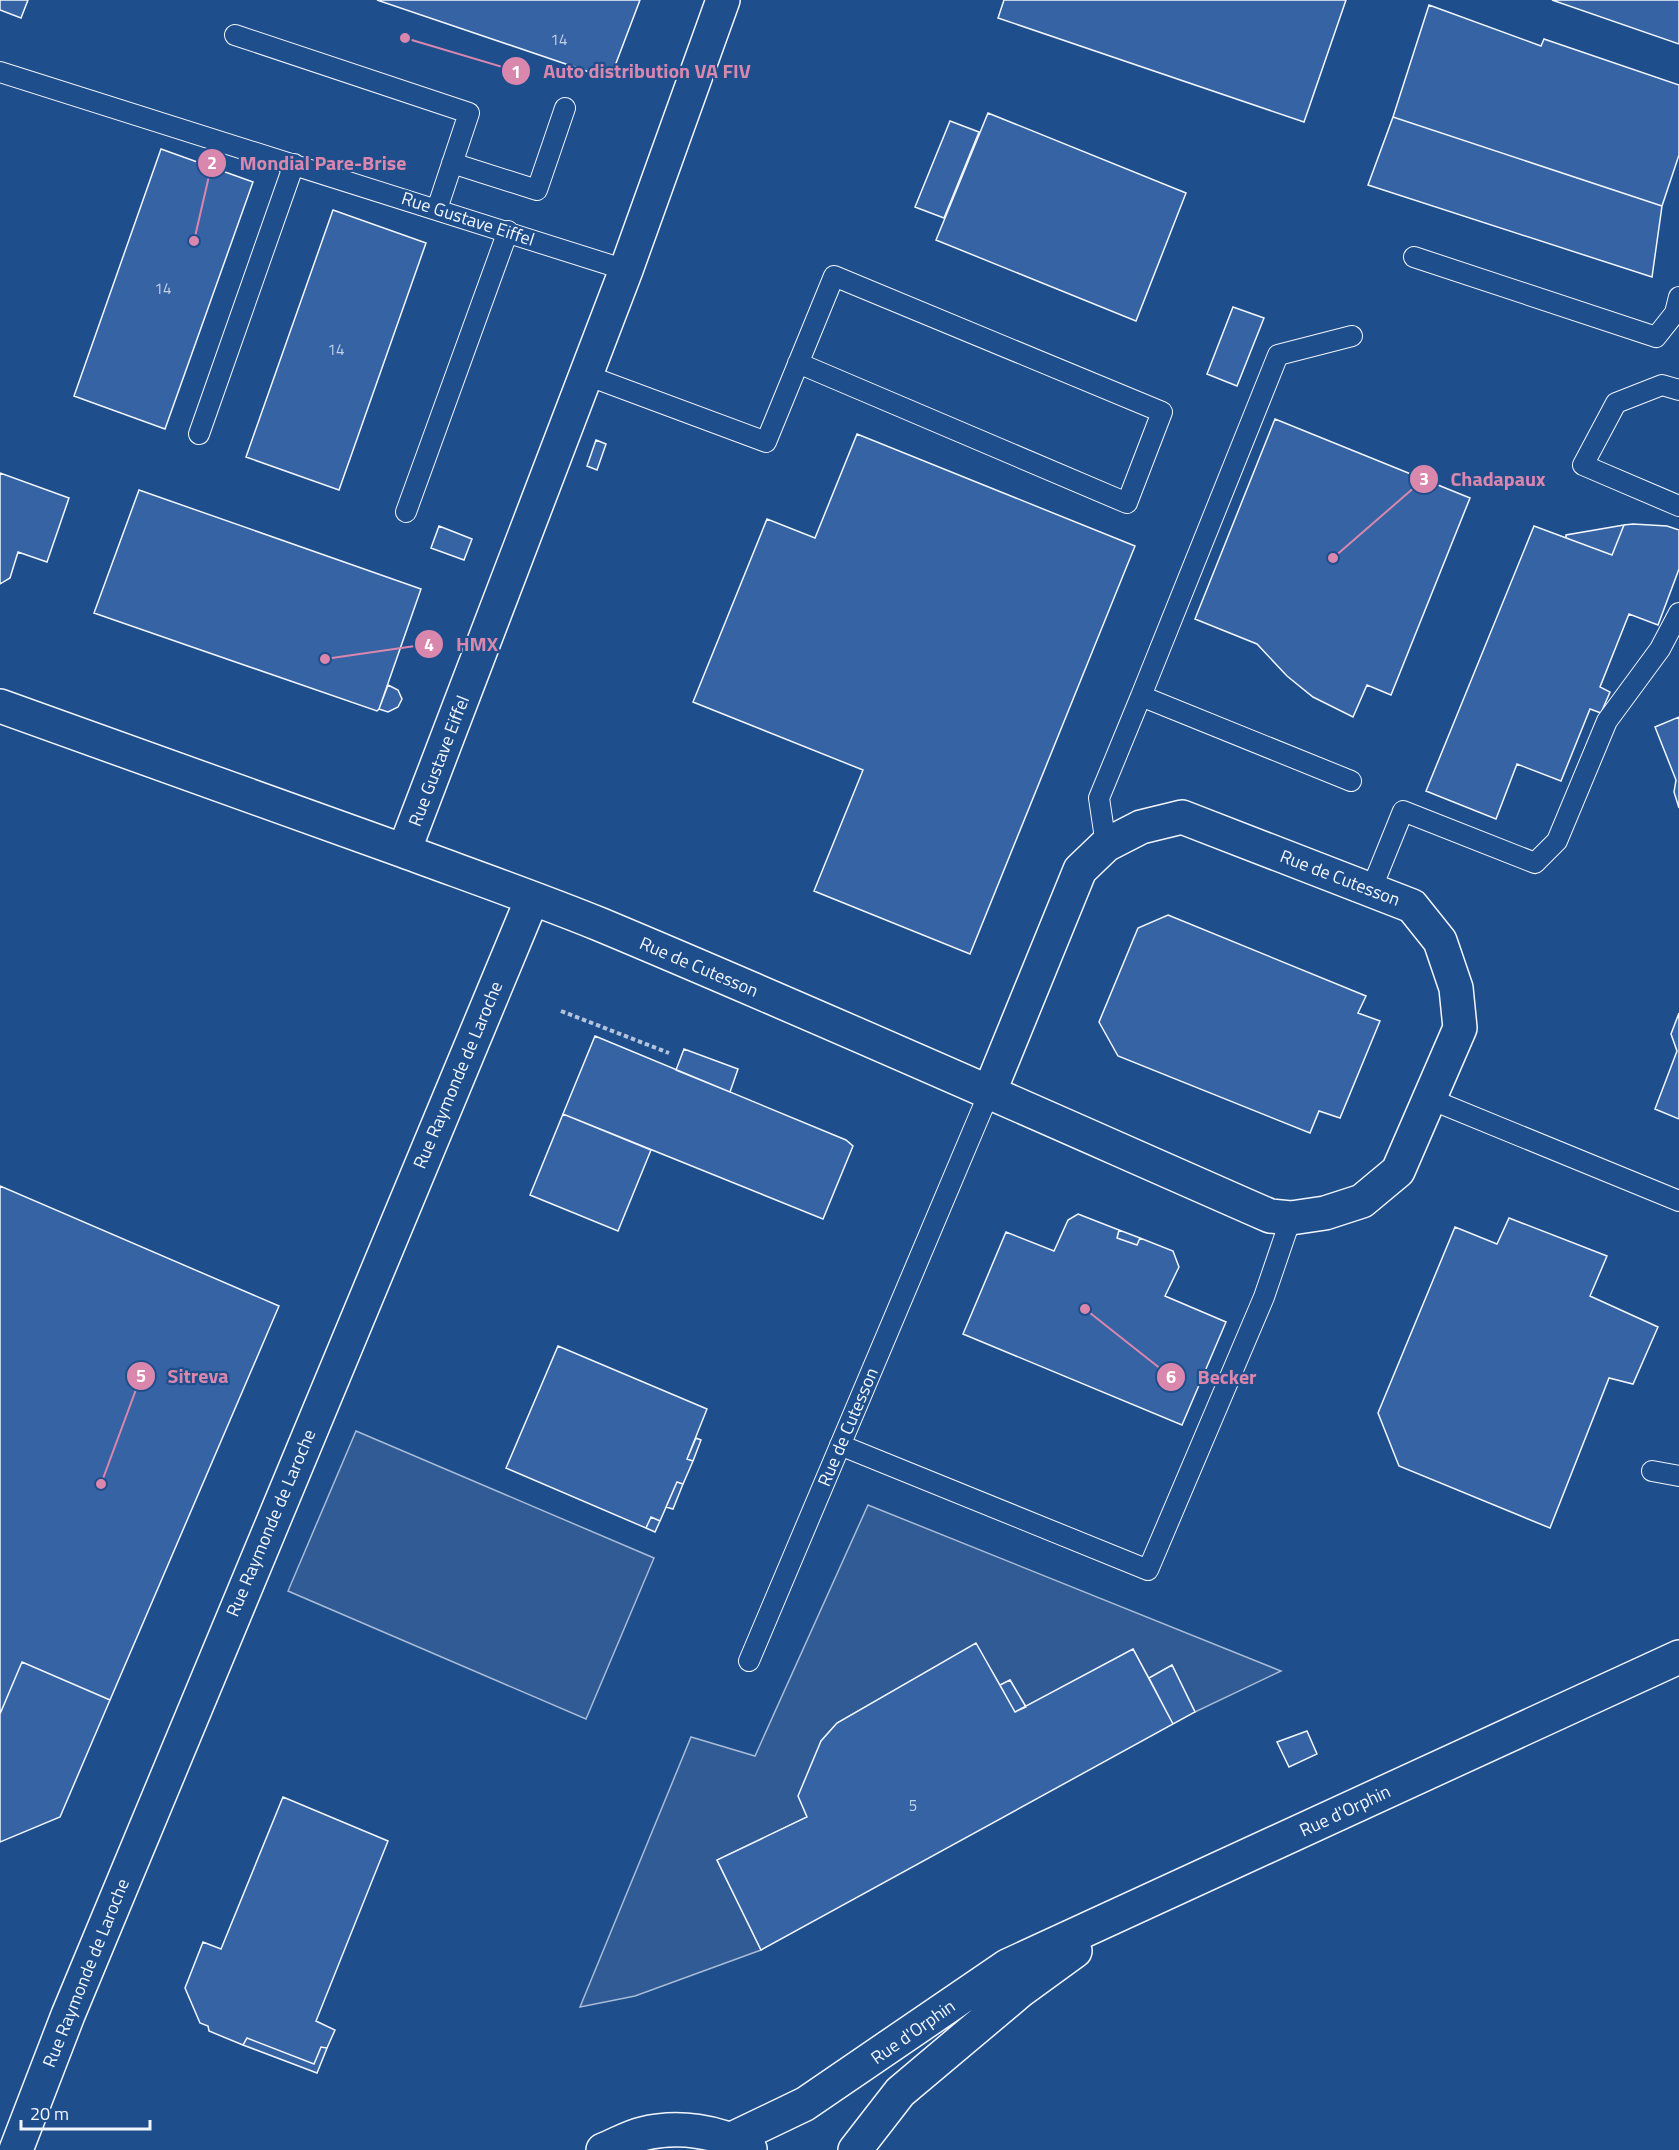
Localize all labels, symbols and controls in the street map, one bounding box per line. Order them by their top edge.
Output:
house number: 14 [551,28,567,51]
callout: Auto distribution VA FIV [501,52,763,90]
text: Auto distribution VA FIV [543,55,751,86]
text: 1 [511,58,521,85]
callout: Mondial Pare-Brise [197,144,418,182]
text: Mondial Pare-Brise [239,147,407,178]
text: 2 [207,149,217,176]
street label: Rue Gustave Eiffel [398,184,538,253]
house number: 14 [155,277,171,300]
house number: 14 [328,338,344,361]
callout: Chadapaux [1409,460,1558,498]
text: Chadapaux [1451,463,1546,494]
text: 3 [1419,465,1429,492]
callout: HMX [414,625,510,663]
text: HMX [456,628,499,659]
text: 4 [424,631,434,658]
street label: Rue Gustave Eiffel [401,691,476,830]
street label: Rue de Cutesson [1276,842,1404,913]
street label: Rue de Cutesson [636,929,763,1004]
street label: Rue Raymonde de Laroche [406,977,509,1173]
callout: Sitreva [126,1357,240,1395]
callout: Becker [1156,1358,1269,1396]
text: Sitreva [168,1360,228,1391]
text: Becker [1197,1361,1257,1392]
text: 5 [136,1362,146,1389]
street label: Rue de Cutesson [810,1363,885,1490]
text: 6 [1166,1363,1176,1390]
street label: Rue Raymonde de Laroche [219,1425,322,1621]
street label: Rue d'Orphin [1295,1778,1395,1843]
house number: 5 [909,1794,917,1817]
street label: Rue Raymonde de Laroche [35,1874,136,2071]
street label: Rue d'Orphin [865,1992,961,2071]
scale bar [21,2093,150,2131]
text: 20 m [30,2100,69,2127]

